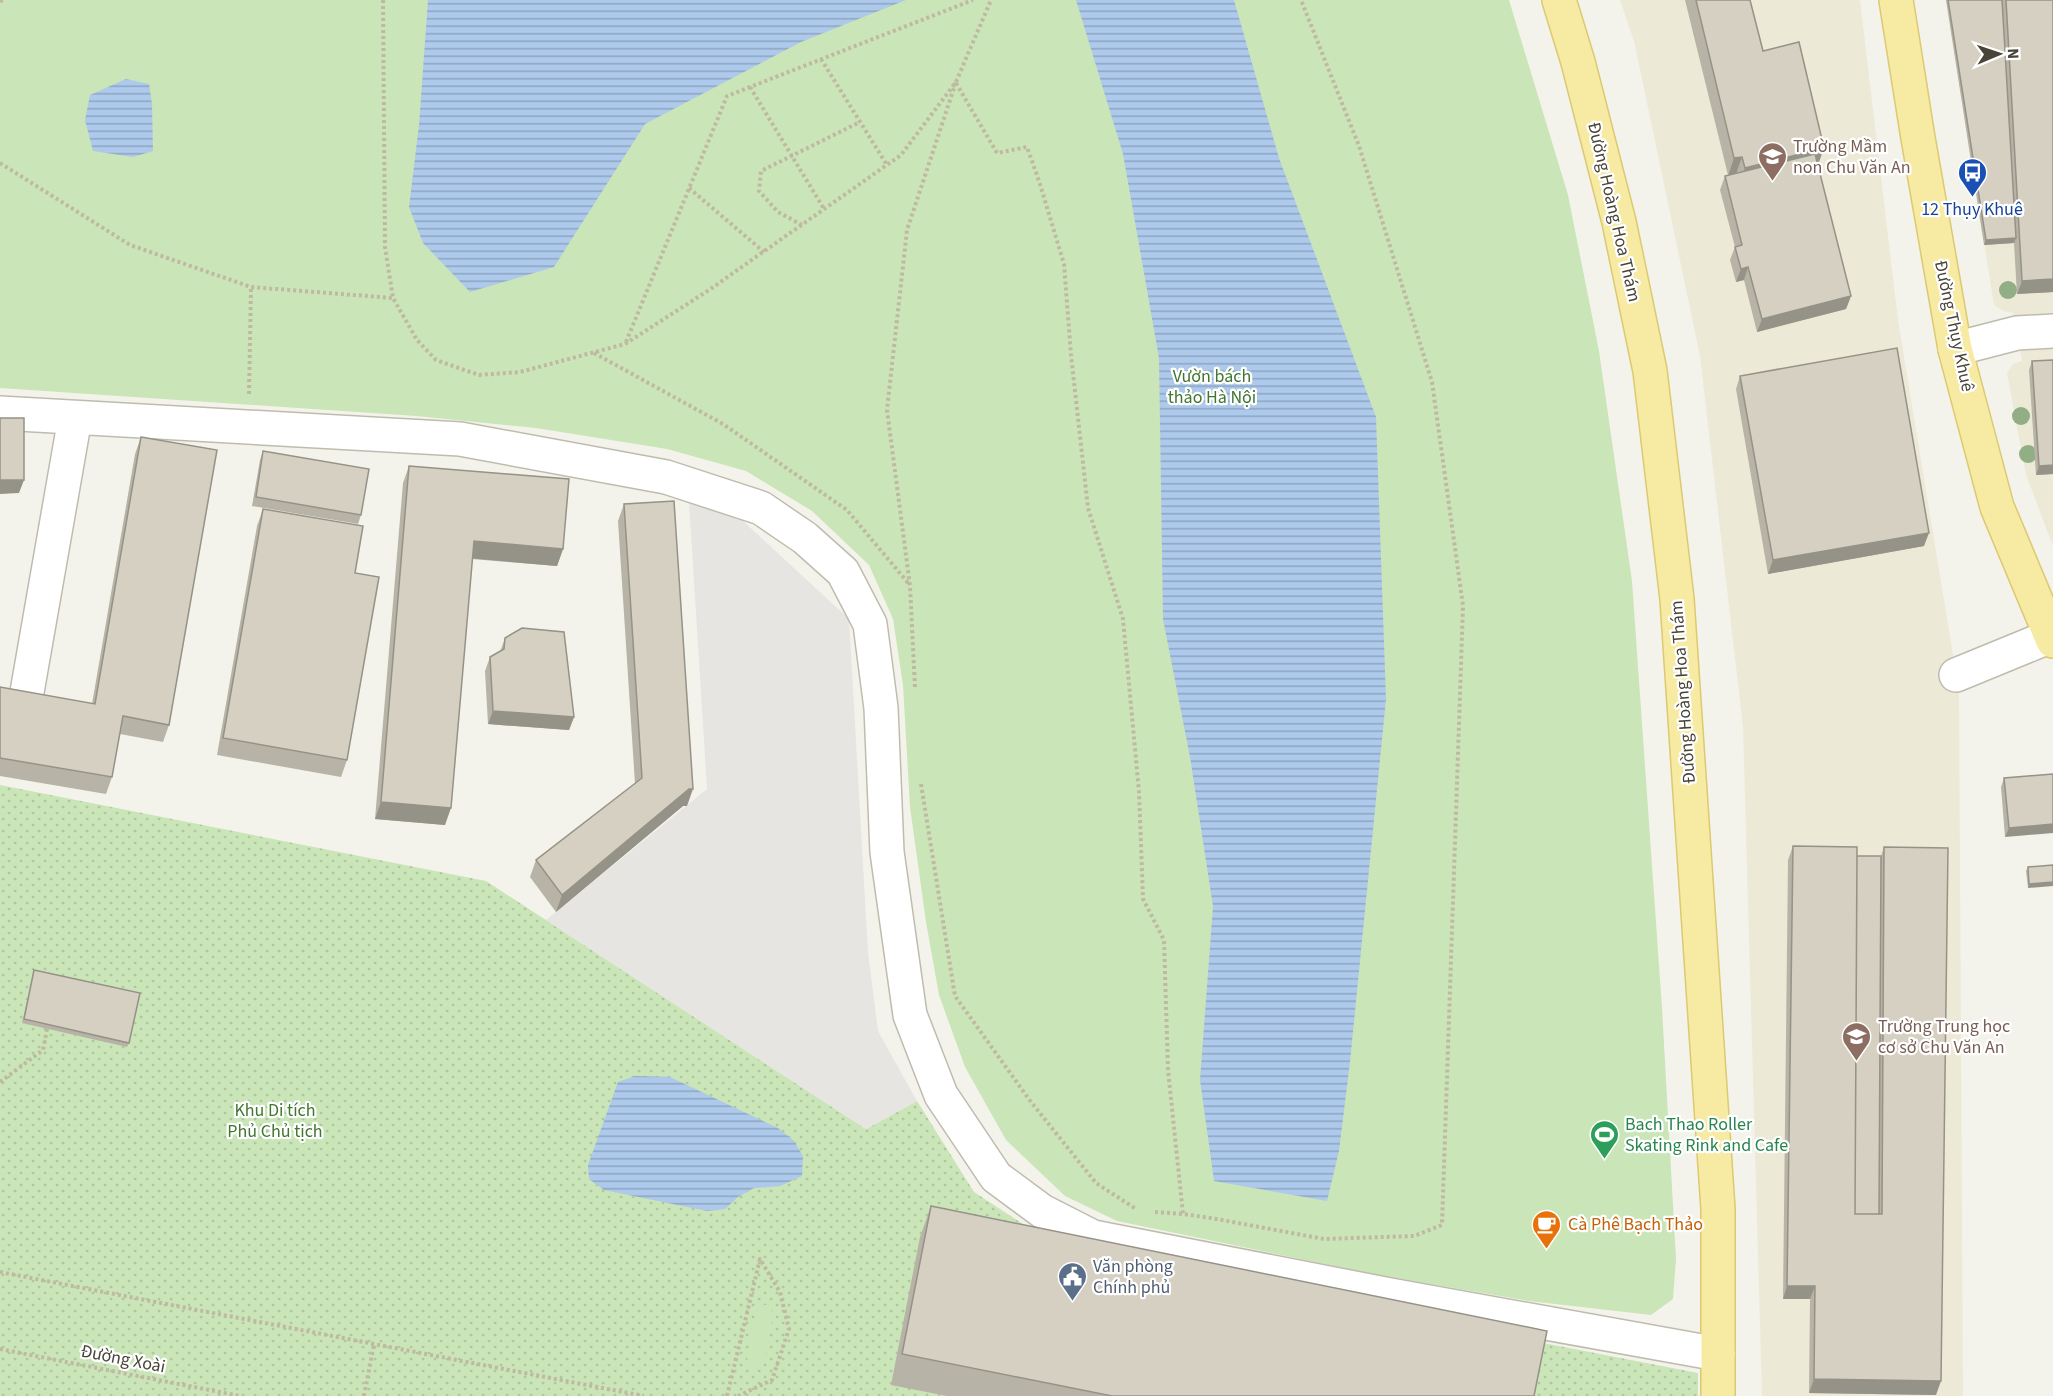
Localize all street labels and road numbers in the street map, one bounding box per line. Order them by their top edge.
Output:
street label: Đường Hoàng Hoa Thám [1581,120,1647,304]
street label: Đường Thụy Khuê [1928,258,1980,394]
street label: Đường Hoàng Hoa Thám [1664,600,1702,784]
street label: Đường Xoài [79,1339,167,1379]

